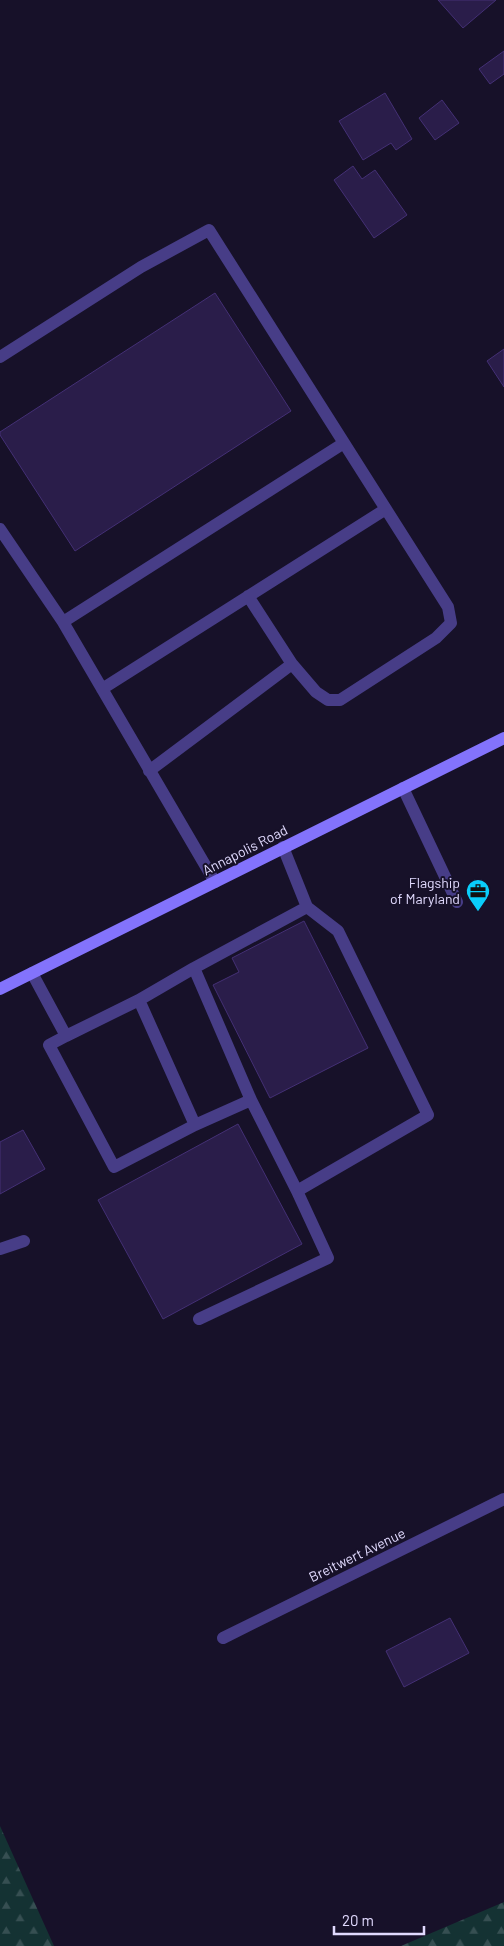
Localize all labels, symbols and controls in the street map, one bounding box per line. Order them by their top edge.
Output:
street label: Annapolis Road [199,821,290,878]
place label: Flagship of Maryland [390,874,460,907]
office icon: Flagship of Maryland [465,878,491,912]
street label: Breitwert Avenue [306,1524,408,1585]
scale bar [334,1904,424,1936]
text: 20 m [342,1911,374,1929]

